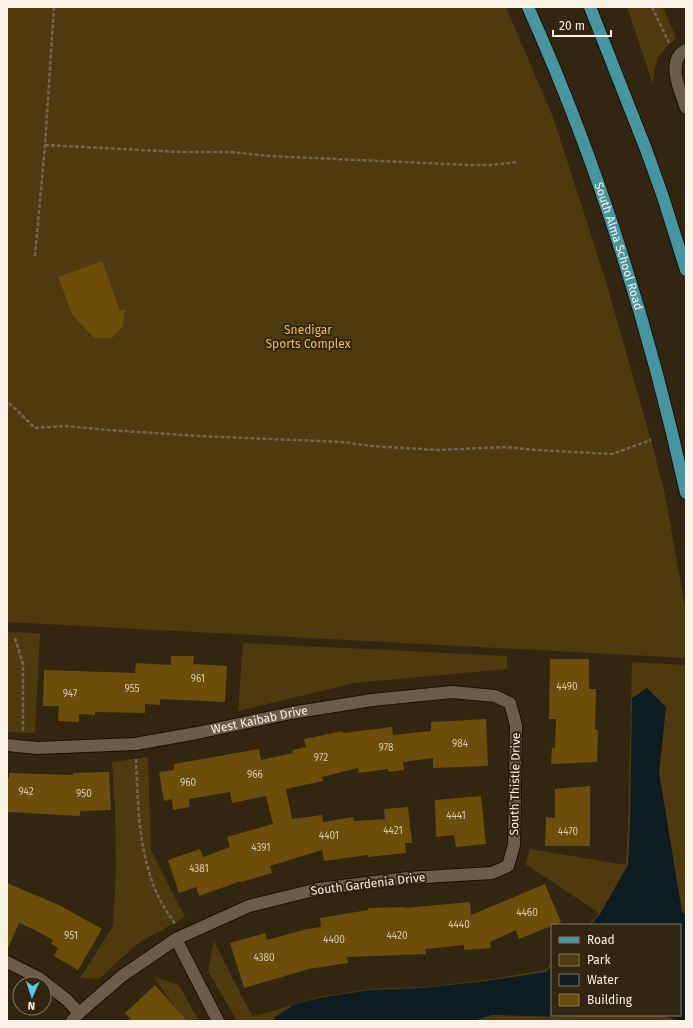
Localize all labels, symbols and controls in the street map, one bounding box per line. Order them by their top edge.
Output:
scale bar [553,12,611,38]
text: 20 m [559,19,585,33]
street label: South Alma School Road [592,180,646,312]
park label: Snedigar Sports Complex [265,323,351,351]
house number: 961 [191,673,205,685]
house number: 4490 [556,681,578,693]
house number: 955 [124,683,140,695]
house number: 947 [63,688,78,700]
street label: West Kaibab Drive [210,703,309,737]
street label: South Thistle Drive [507,732,523,836]
house number: 984 [452,738,469,750]
house number: 978 [379,742,394,754]
house number: 972 [314,752,328,764]
house number: 966 [247,769,263,781]
house number: 960 [180,777,196,789]
house number: 942 [18,786,34,798]
house number: 950 [76,788,92,800]
house number: 4441 [446,810,466,822]
house number: 4421 [383,825,403,837]
house number: 4470 [558,826,579,838]
house number: 4401 [319,830,339,842]
house number: 4391 [251,842,271,854]
house number: 4381 [189,863,209,875]
street label: South Gardenia Drive [310,870,426,898]
house number: 4460 [516,907,538,919]
house number: 4440 [448,919,470,931]
legend [551,924,681,1016]
house number: 951 [64,930,78,942]
house number: 4420 [387,930,408,942]
text: Road [587,933,615,947]
house number: 4400 [323,934,345,946]
house number: 4380 [253,952,275,964]
text: Park [587,953,611,967]
text: Water [587,973,619,987]
north arrow [12,976,52,1016]
text: Building [587,993,633,1007]
text: N [28,999,35,1012]

